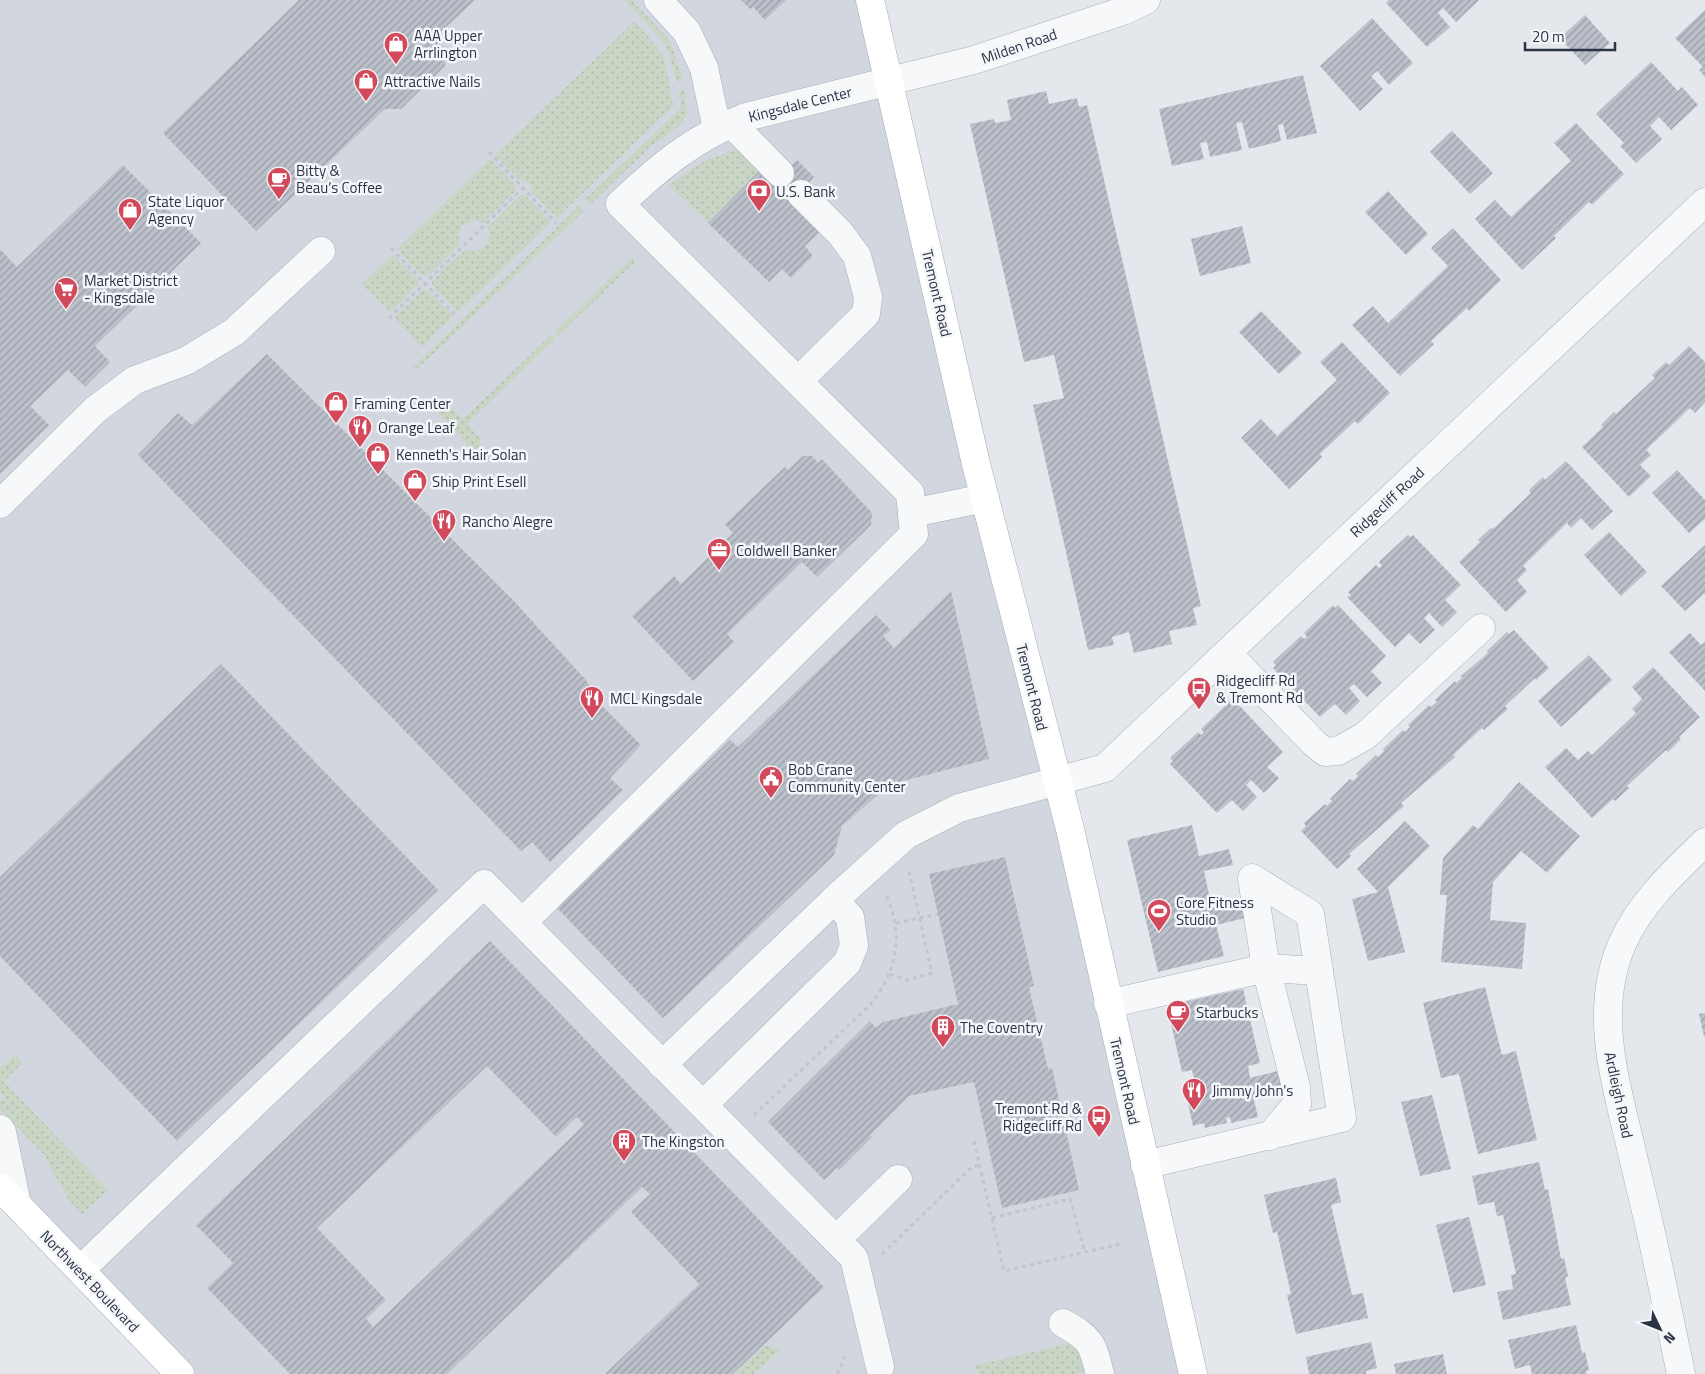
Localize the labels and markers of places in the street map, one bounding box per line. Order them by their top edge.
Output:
place label: AAA Upper Arrlington [414,24,482,64]
shop icon: AAA Upper Arrlington [383,31,409,65]
shop icon: Attractive Nails [353,68,379,102]
place label: Attractive Nails [384,70,480,93]
place label: Bitty & Beau’s Coffee [296,159,382,199]
cafe icon: Bitty & Beau’s Coffee [266,166,292,200]
bank icon: U.S. Bank [746,178,772,212]
place label: U.S. Bank [776,180,835,203]
place label: State Liquor Agency [148,190,224,230]
shop icon: State Liquor Agency [117,197,143,231]
place label: Market District - Kingsdale [84,269,179,309]
supermarket icon: Market District - Kingsdale [53,276,79,310]
shop icon: Framing Center [323,390,349,424]
place label: Framing Center [354,392,451,415]
restaurant icon: Orange Leaf [347,414,373,448]
place label: Orange Leaf [378,416,454,439]
shop icon: Kenneth's Hair Solan [365,441,391,475]
place label: Kenneth's Hair Solan [396,443,527,466]
shop icon: Ship Print Esell [402,468,428,502]
place label: Ship Print Esell [432,470,526,493]
restaurant icon: Rancho Alegre [431,508,457,542]
place label: Rancho Alegre [462,510,553,533]
office icon: Coldwell Banker [706,537,732,571]
place label: Coldwell Banker [736,539,837,562]
place label: Ridgecliff Rd & Tremont Rd [1216,669,1303,709]
bus stop icon: Ridgecliff Rd & Tremont Rd [1186,676,1212,710]
restaurant icon: MCL Kingsdale [579,685,605,719]
place label: MCL Kingsdale [610,687,702,710]
place label: Bob Crane Community Center [788,758,906,798]
public building icon: Bob Crane Community Center [758,765,784,799]
place label: Core Fitness Studio [1176,891,1254,931]
sports icon: Core Fitness Studio [1146,898,1172,932]
cafe icon: Starbucks [1165,999,1191,1033]
place label: Starbucks [1196,1001,1259,1024]
building icon: The Coventry [930,1014,956,1048]
place label: The Coventry [960,1016,1043,1039]
restaurant icon: Jimmy John's [1181,1077,1207,1111]
place label: Jimmy John's [1212,1079,1293,1102]
place label: Tremont Rd & Ridgecliff Rd [995,1097,1083,1137]
bus stop icon: Tremont Rd & Ridgecliff Rd [1086,1104,1112,1138]
building icon: The Kingston [611,1128,637,1162]
place label: The Kingston [642,1130,725,1153]

